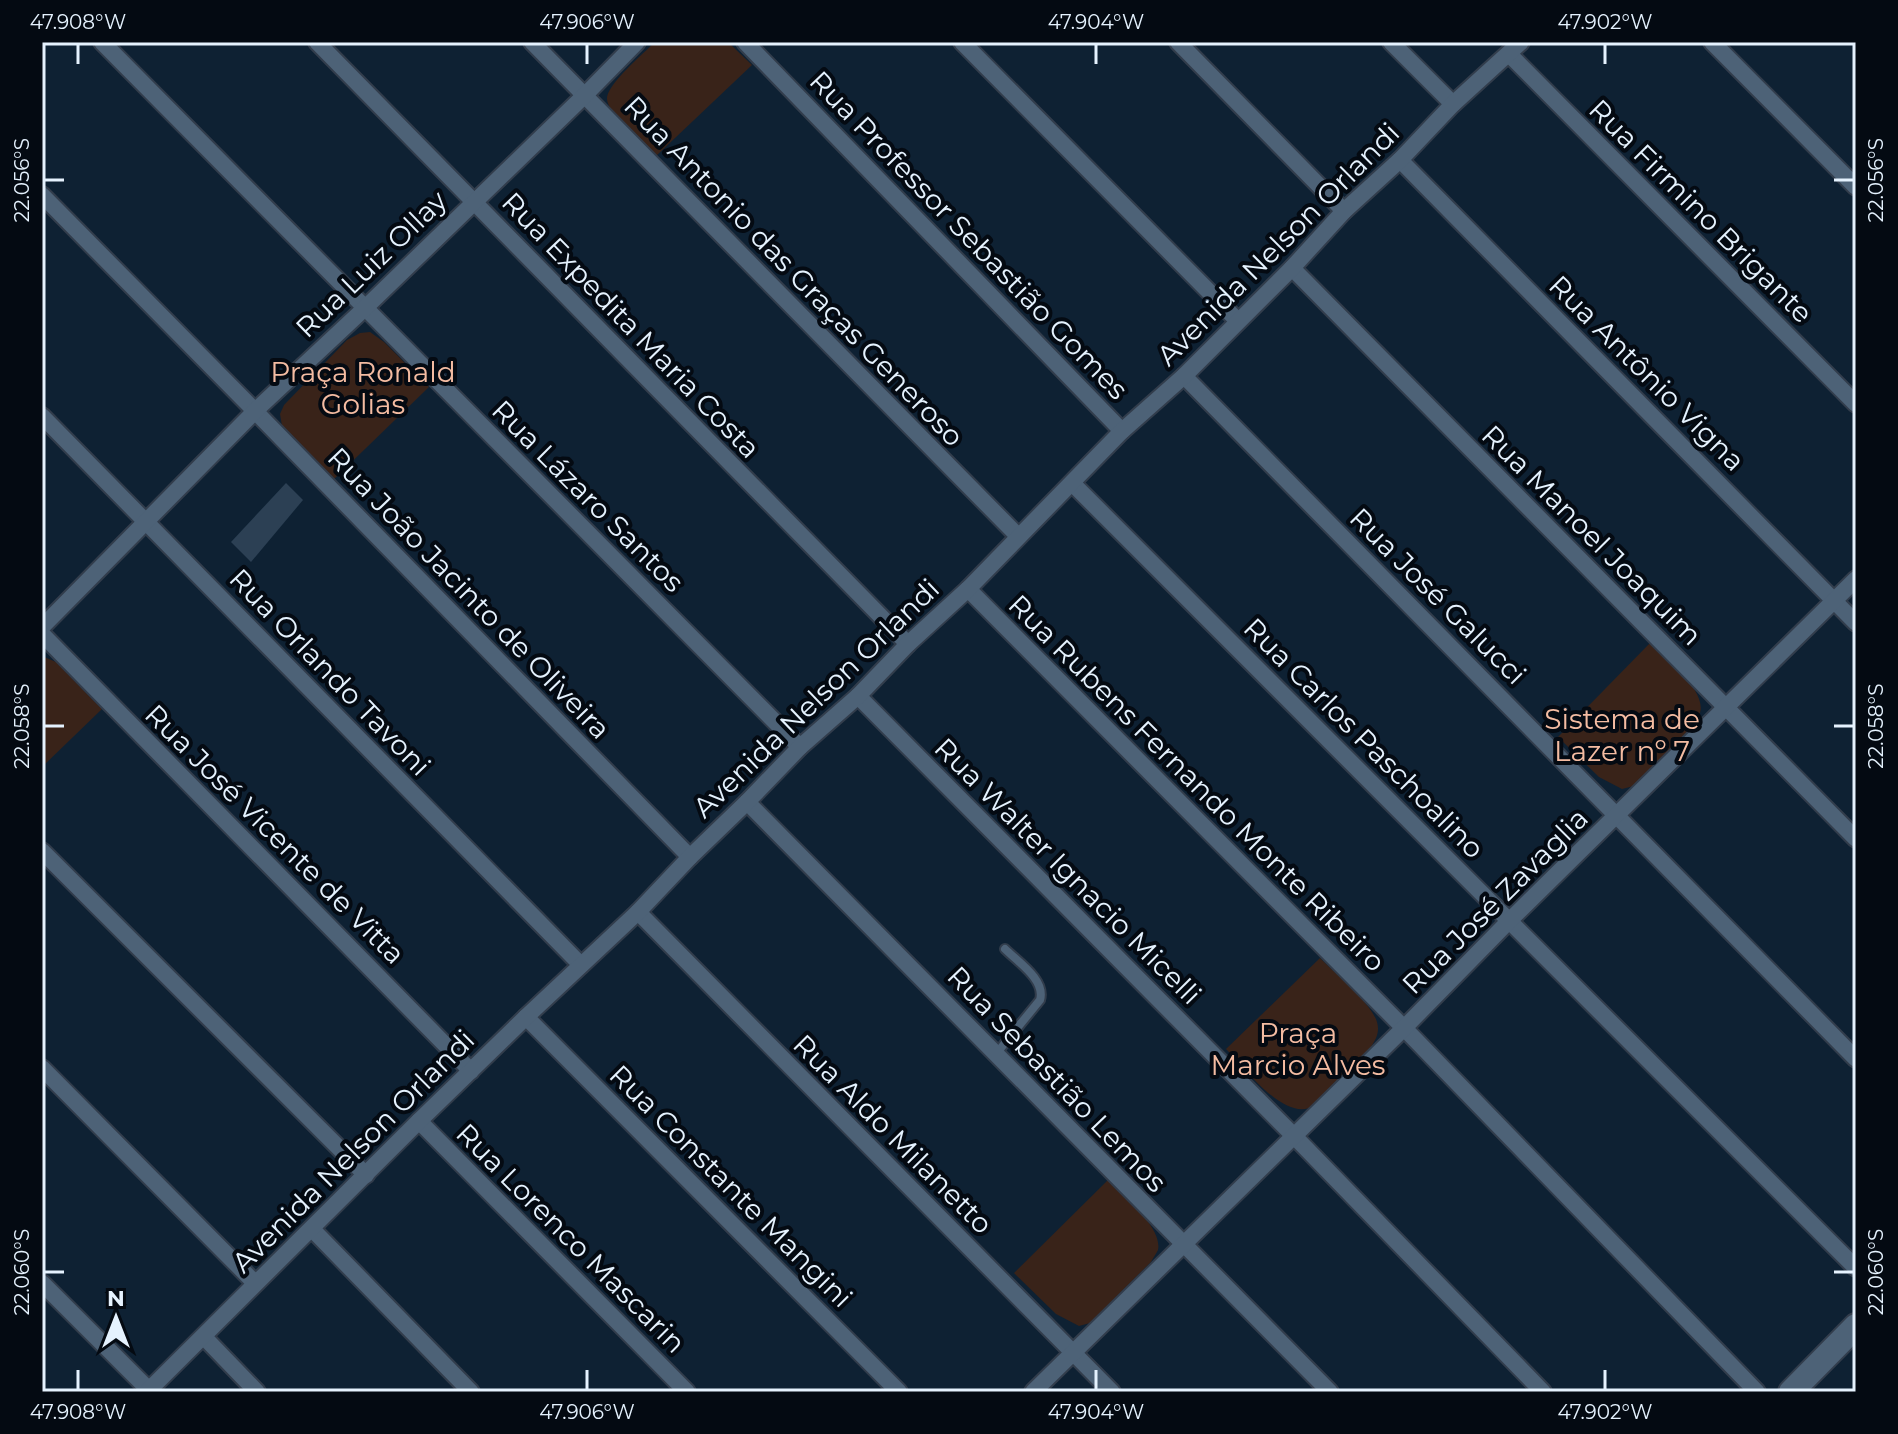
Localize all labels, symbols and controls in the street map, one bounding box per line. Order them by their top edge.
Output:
text: 47.908°W [30,10,126,34]
text: 47.906°W [539,10,635,34]
text: 47.904°W [1048,10,1144,34]
text: 47.902°W [1557,10,1653,34]
street label: Rua Professor Sebastião Gomes [803,64,1135,406]
street label: Rua Antonio das Graças Generoso [617,89,971,453]
street label: Rua Firmino Brigante [1582,92,1820,330]
street label: Avenida Nelson Orlandi [1150,116,1406,372]
text: 22.056°S [10,138,34,222]
text: 22.056°S [1864,138,1888,222]
street label: Rua Luiz Ollay [288,183,454,345]
street label: Rua Expedita Maria Costa [495,185,767,465]
street label: Rua Antônio Vigna [1542,268,1752,478]
park label: Praça Ronald Golias [270,355,456,421]
street label: Rua Lázaro Santos [485,393,691,599]
street label: Rua Manoel Joaquim [1475,418,1709,652]
street label: Rua João Jacinto de Oliveira [321,440,617,746]
street label: Rua José Galucci [1343,501,1533,691]
street label: Rua Orlando Tavoni [222,561,438,783]
street label: Avenida Nelson Orlandi [686,571,946,825]
street label: Rua Rubens Fernando Monte Ribeiro [1001,587,1393,979]
street label: Rua Carlos Paschoalino [1237,611,1491,865]
text: 22.058°S [10,683,34,769]
text: 22.058°S [1864,683,1888,769]
street label: Rua José Vicente de Vitta [138,697,412,971]
park label: Sistema de Lazer nº 7 [1544,702,1700,768]
street label: Rua Walter Ignacio Micelli [928,731,1208,1011]
street label: Rua José Zavaglia [1395,801,1595,1001]
street label: Rua Sebastião Lemos [940,959,1174,1199]
park label: Praça Marcio Alves [1210,1016,1386,1082]
street label: Avenida Nelson Orlandi [225,1023,481,1279]
street label: Rua Aldo Milanetto [786,1027,1000,1241]
street label: Rua Constante Mangini [603,1058,859,1314]
street label: Rua Lorenco Mascarin [449,1116,693,1360]
text: 22.060°S [10,1229,34,1315]
text: 22.060°S [1864,1229,1888,1315]
north arrow [76,1278,156,1358]
text: N [107,1285,125,1312]
text: 47.908°W [30,1400,126,1424]
text: 47.906°W [539,1400,635,1424]
text: 47.904°W [1048,1400,1144,1424]
text: 47.902°W [1557,1400,1653,1424]

